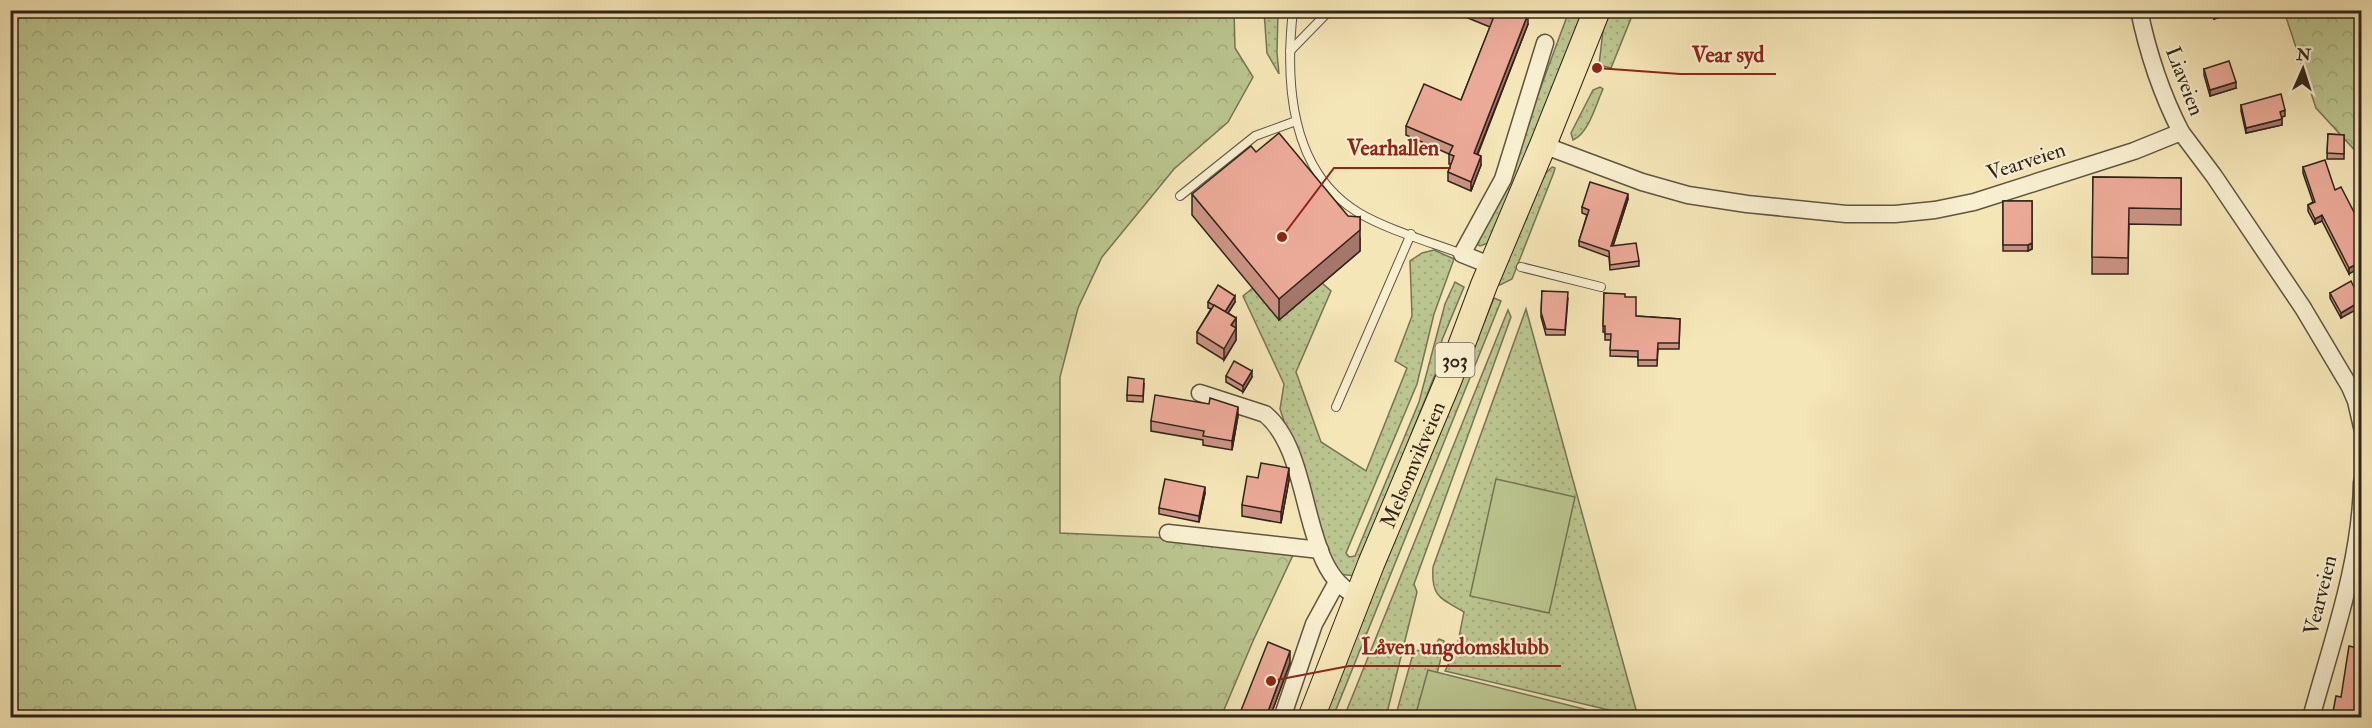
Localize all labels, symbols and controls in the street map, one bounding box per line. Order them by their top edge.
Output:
callout: Vear syd [1680,34,1776,74]
north arrow [2273,39,2333,99]
text: Vear syd [1691,41,1764,70]
street label: Liaveien [2159,43,2210,120]
text: N [2295,45,2312,65]
callout: Vearhallen [1334,128,1451,168]
text: Vearhallen [1346,134,1440,162]
street label: Vearveien [1983,136,2069,187]
road number: 303 [1436,343,1474,377]
street label: Melsomvikveien [1375,397,1452,532]
street label: Vearveien [2298,552,2343,638]
callout: Låven ungdomsklubb [1349,626,1561,666]
text: Låven ungdomsklubb [1361,633,1549,662]

